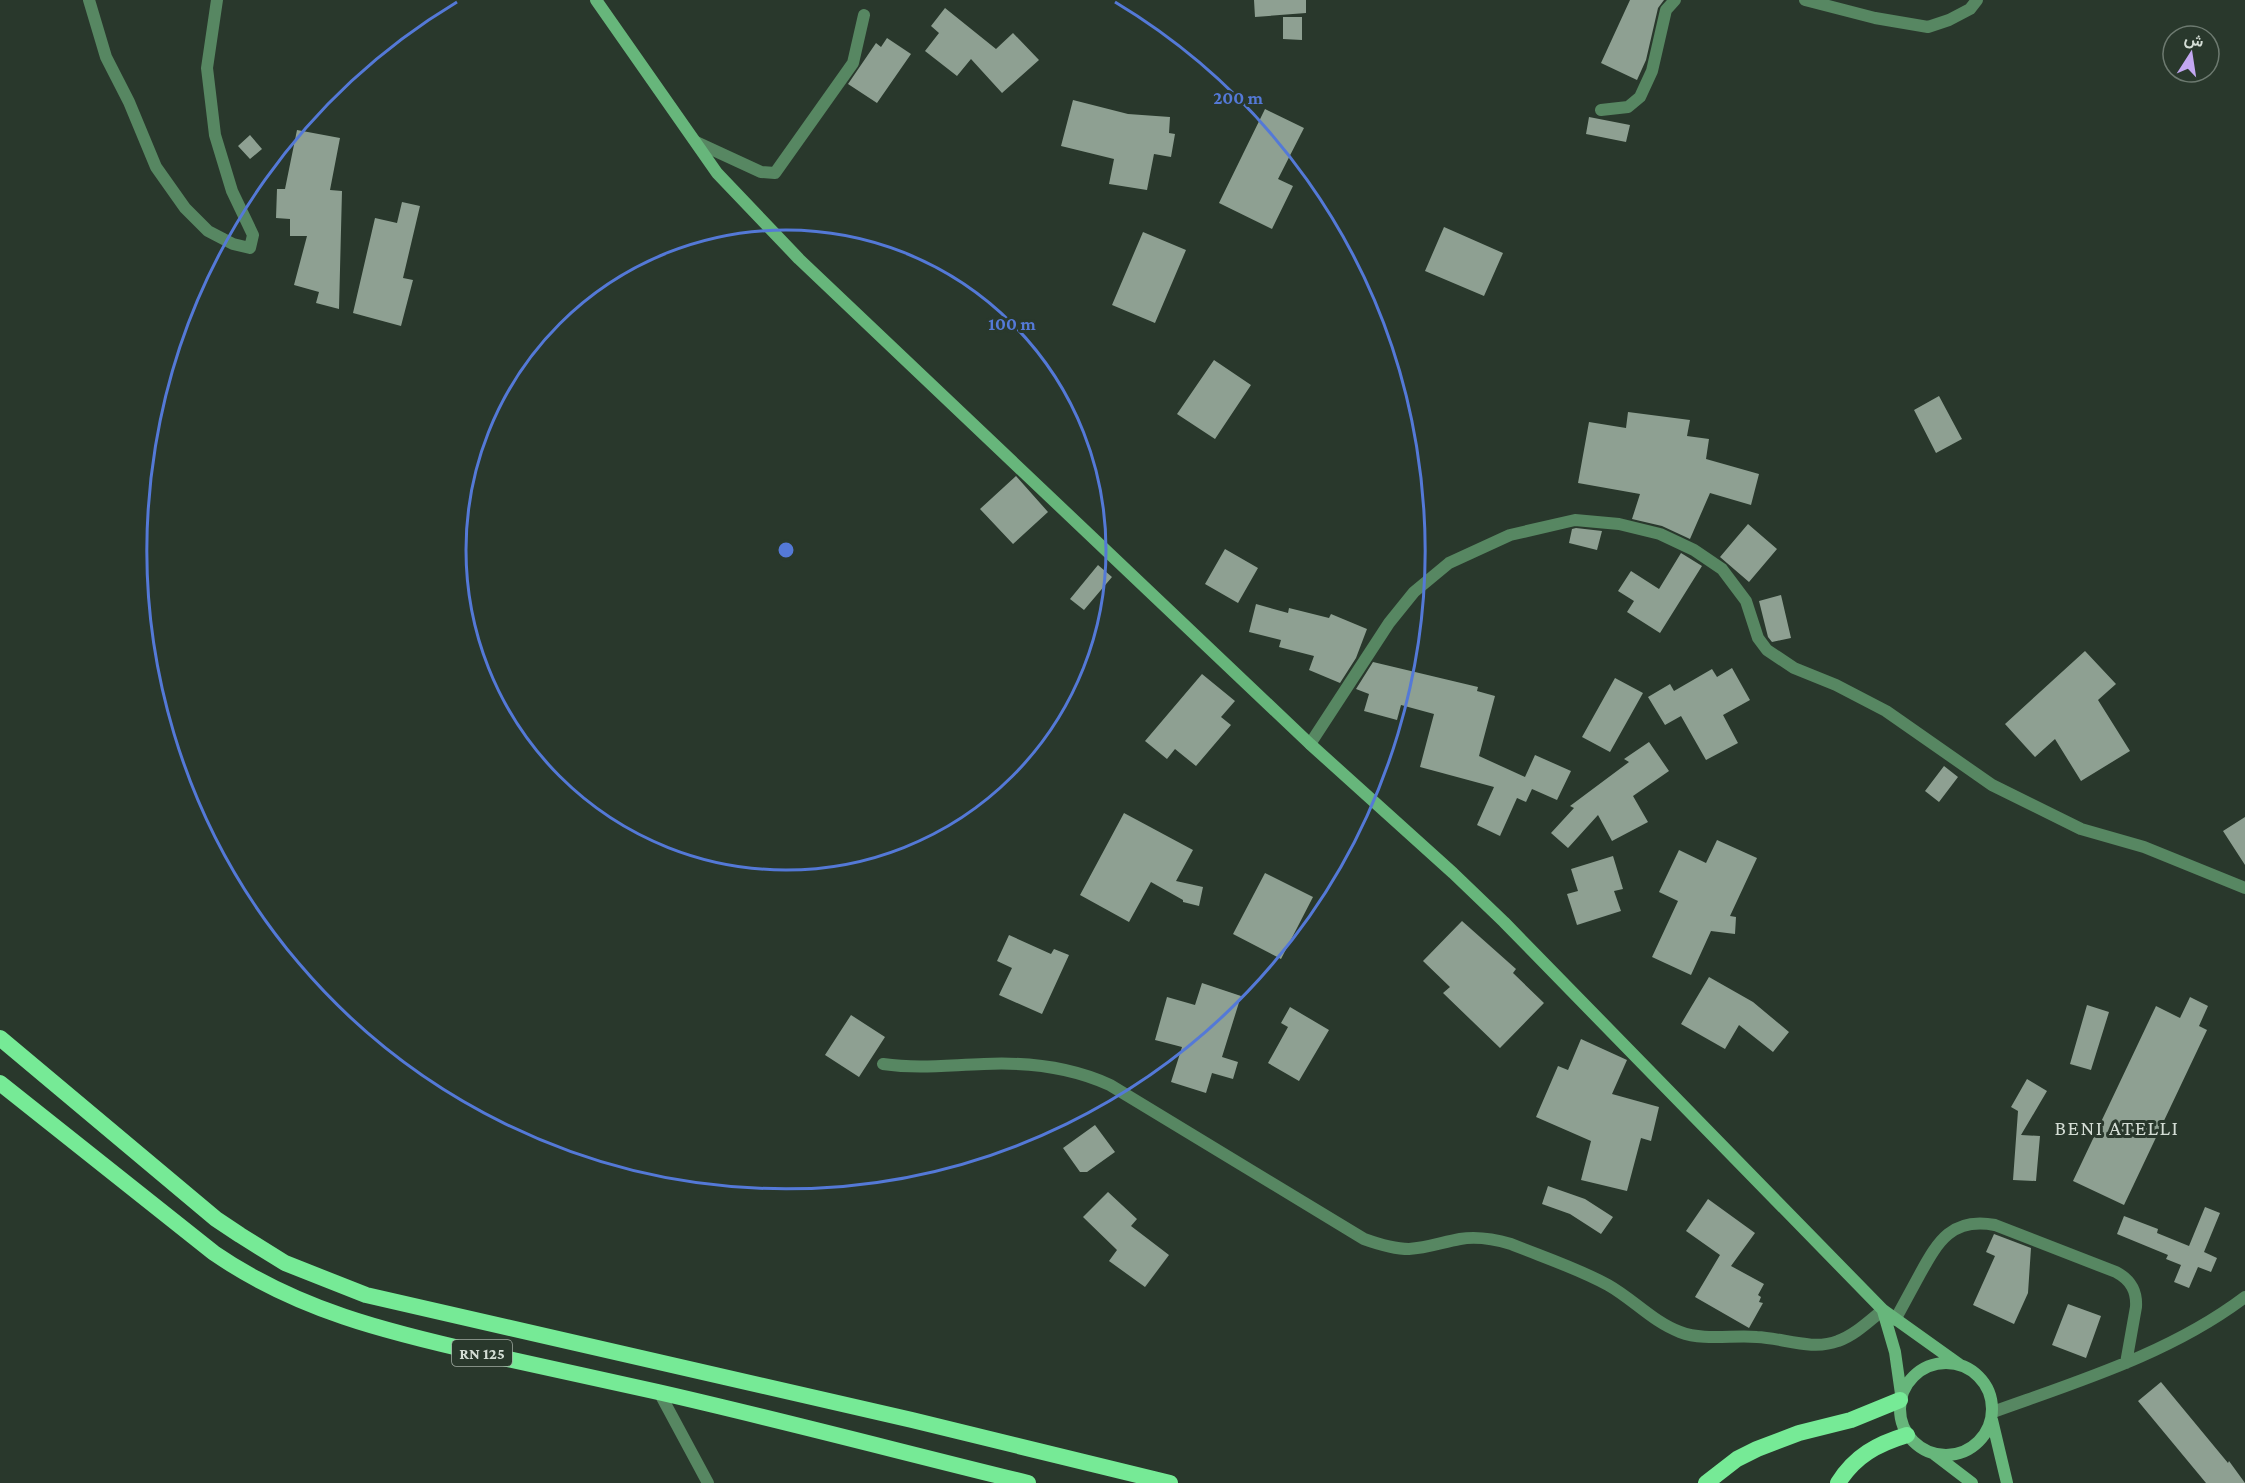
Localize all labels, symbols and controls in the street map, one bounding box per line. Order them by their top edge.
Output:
north arrow [2161,24,2221,84]
text: ش [2183,30,2205,51]
text: 200 m [1213,88,1264,108]
text: 100 m [988,314,1036,334]
centre of rings [776,540,796,560]
district label: BENI ATELLI [2055,1116,2179,1140]
road number: RN 125 [452,1340,512,1366]

